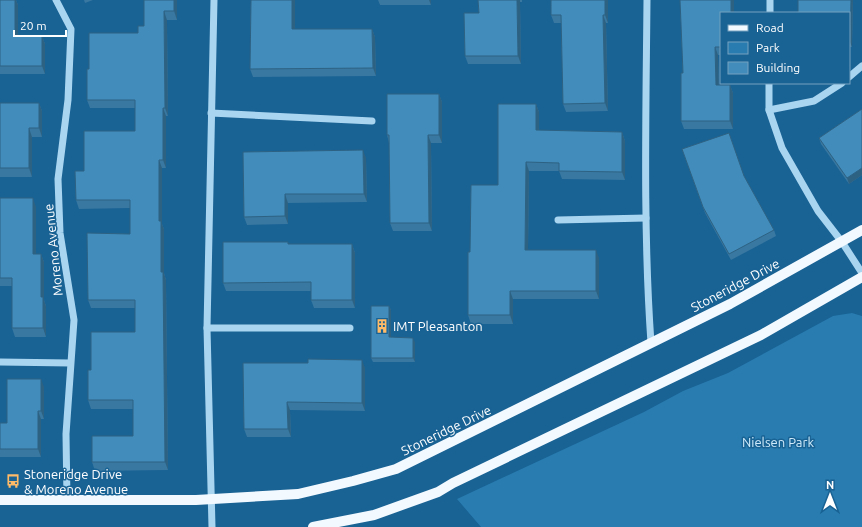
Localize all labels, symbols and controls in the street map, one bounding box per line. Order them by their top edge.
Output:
scale bar [14,12,66,38]
legend [720,12,850,84]
text: 20 m [20,19,47,32]
text: Road [756,21,784,34]
text: Park [756,41,780,54]
text: Building [756,61,800,74]
street label: Moreno Avenue [41,203,65,297]
street label: Stoneridge Drive [688,256,782,314]
building icon: IMT Pleasanton [374,318,390,334]
place label: IMT Pleasanton [393,319,483,333]
street label: Stoneridge Drive [399,402,493,458]
park label: Nielsen Park [742,435,814,449]
place label: Stoneridge Drive & Moreno Avenue [24,467,128,496]
bus stop icon: Stoneridge Drive & Moreno Avenue [5,473,21,489]
north arrow [810,475,850,515]
text: N [826,479,834,491]

